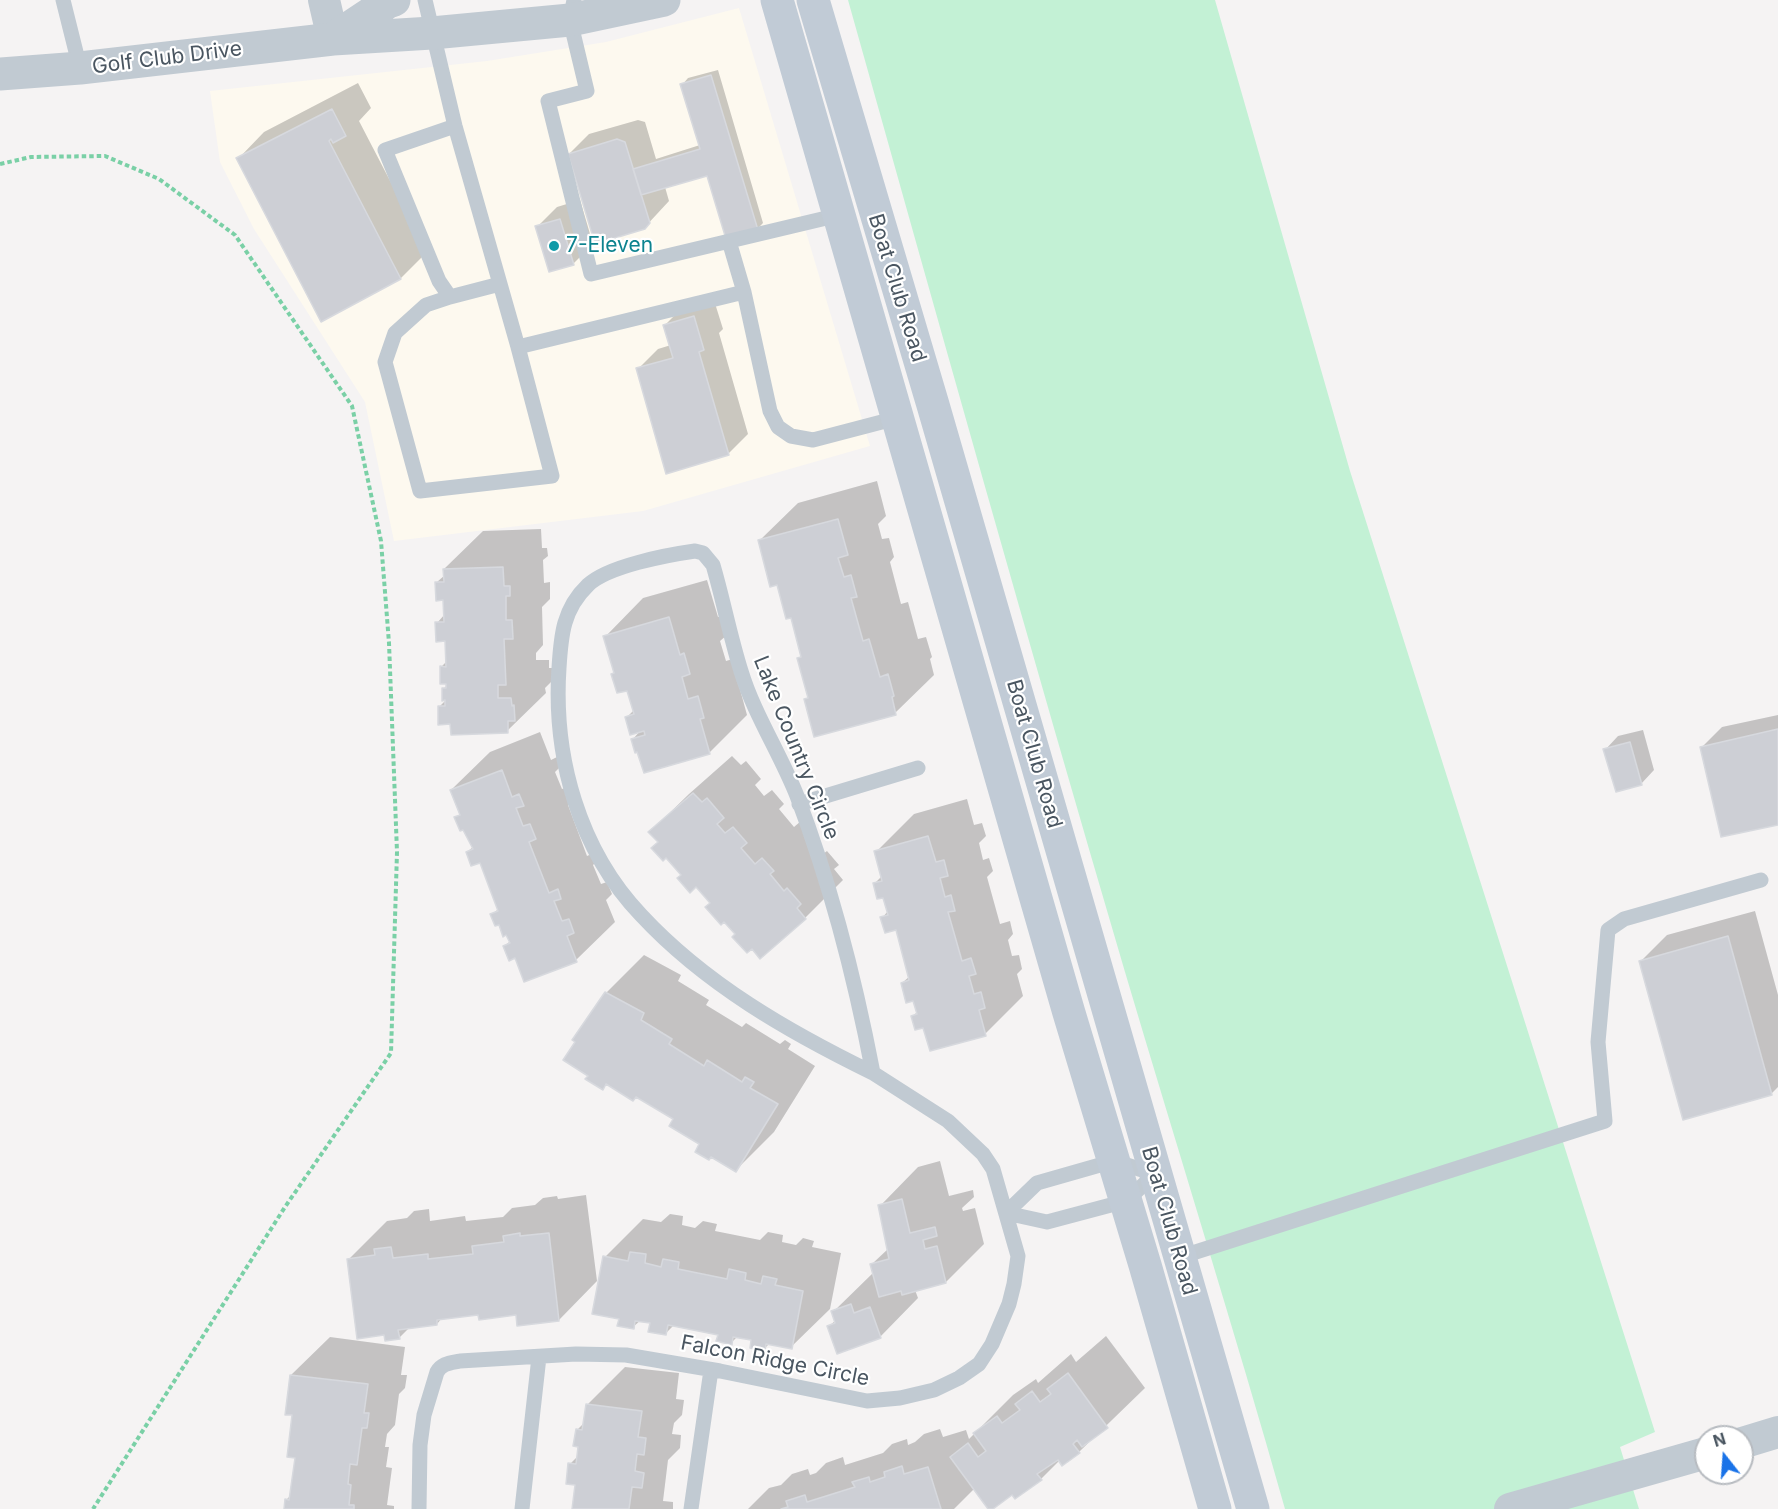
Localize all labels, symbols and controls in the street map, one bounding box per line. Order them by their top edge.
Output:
street label: Golf Club Drive [91,36,243,80]
street label: Boat Club Road [863,211,931,365]
place label: 7-Eleven [566,233,653,259]
marker: 7-Eleven [547,239,561,253]
street label: Lake Country Circle [748,653,844,843]
street label: Boat Club Road [1001,677,1067,831]
street label: Boat Club Road [1136,1144,1202,1298]
street label: Falcon Ridge Circle [679,1330,871,1392]
north arrow [1694,1425,1754,1485]
text: N [1711,1428,1728,1451]

